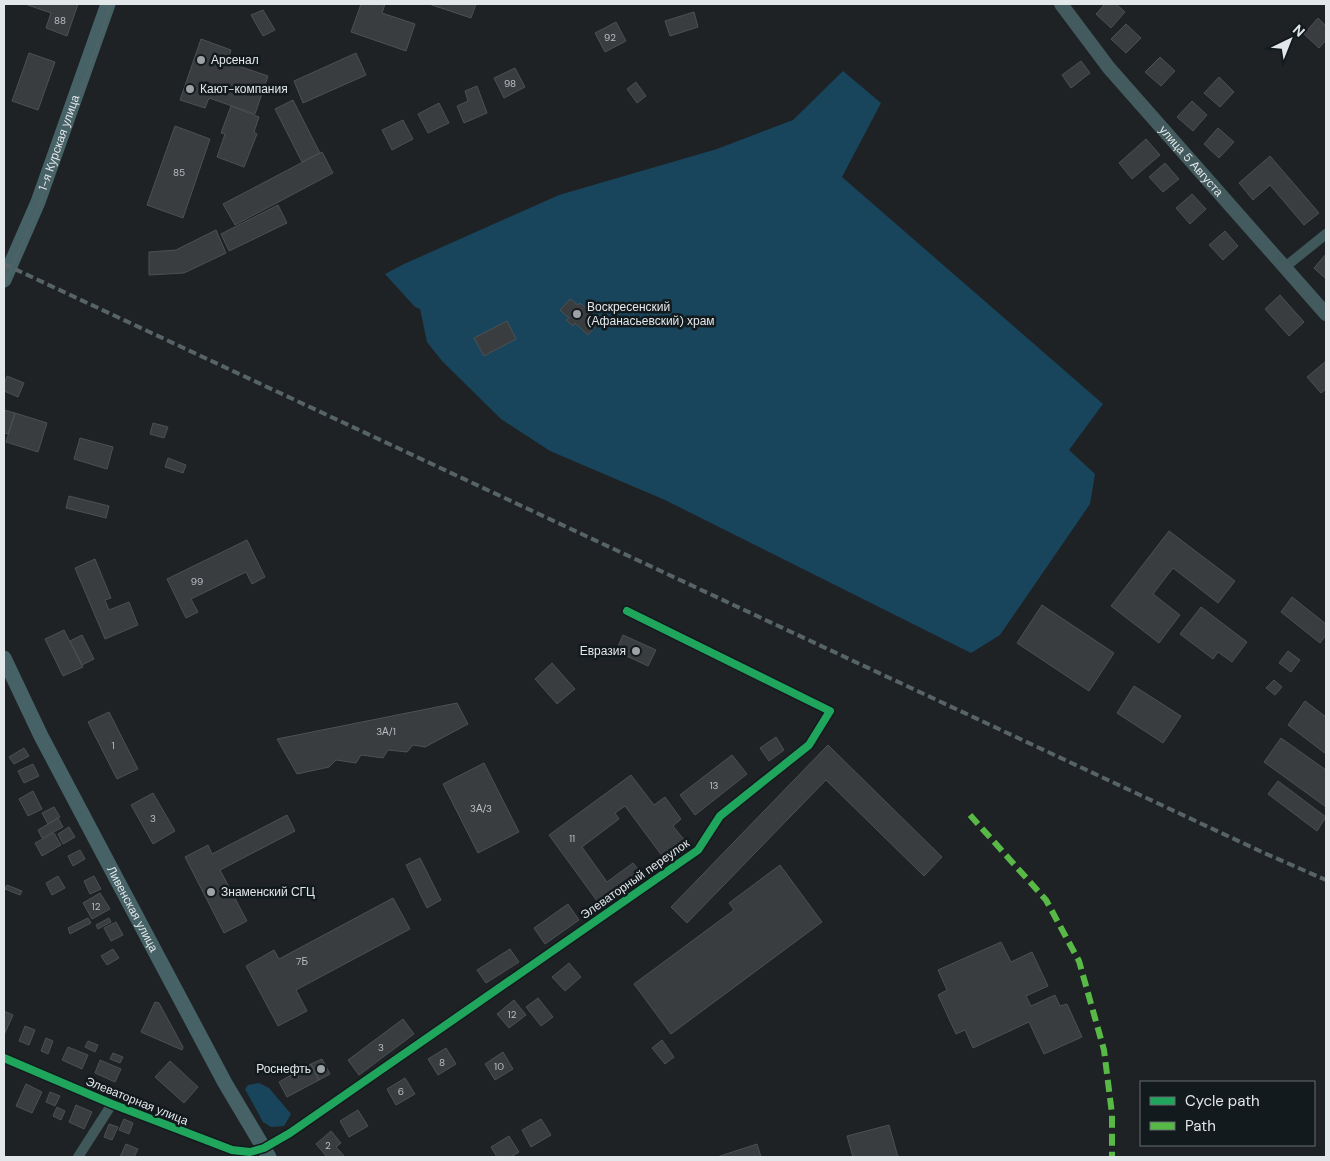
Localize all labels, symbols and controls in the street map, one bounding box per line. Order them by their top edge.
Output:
house number: 88 [54,14,66,27]
north arrow [1265,15,1315,65]
text: N [1289,20,1309,41]
house number: 92 [604,31,616,44]
place label: Арсенал [211,52,259,68]
marker: Арсенал [195,54,207,66]
house number: 98 [504,77,516,90]
place label: Кают-компания [200,81,288,97]
marker: Кают-компания [184,83,196,95]
street label: 1-я Курская улица [35,92,83,193]
street label: улица 5 Августа [1155,122,1227,200]
house number: 85 [173,166,185,179]
place label: Воскресенский (Афанасьевский) храм [587,299,715,329]
marker: Воскресенский (Афанасьевский) храм [571,308,583,320]
house number: 99 [191,575,203,588]
place label: Евразия [580,643,626,659]
marker: Евразия [630,645,642,657]
house number: 3А/1 [376,725,396,738]
house number: 1 [111,739,115,752]
house number: 13 [709,779,719,792]
house number: 3А/3 [470,802,492,815]
house number: 3 [150,812,156,825]
house number: 11 [569,832,575,845]
street label: Элеваторный переулок [577,835,693,923]
street label: Ливенская улица [103,863,162,955]
place label: Знаменский СГЦ [221,884,315,900]
marker: Знаменский СГЦ [205,886,217,898]
house number: 12 [92,900,101,913]
house number: 7Б [296,955,308,968]
house number: 12 [508,1008,517,1021]
house number: 3 [378,1041,384,1054]
house number: 8 [439,1056,445,1069]
house number: 10 [494,1060,504,1073]
place label: Роснефть [256,1061,311,1077]
marker: Роснефть [315,1063,327,1075]
street label: Элеваторная улица [83,1073,191,1129]
legend [1140,1081,1315,1146]
house number: 6 [398,1085,404,1098]
text: Cycle path [1185,1091,1260,1111]
text: Path [1185,1116,1216,1136]
house number: 2 [325,1139,331,1152]

